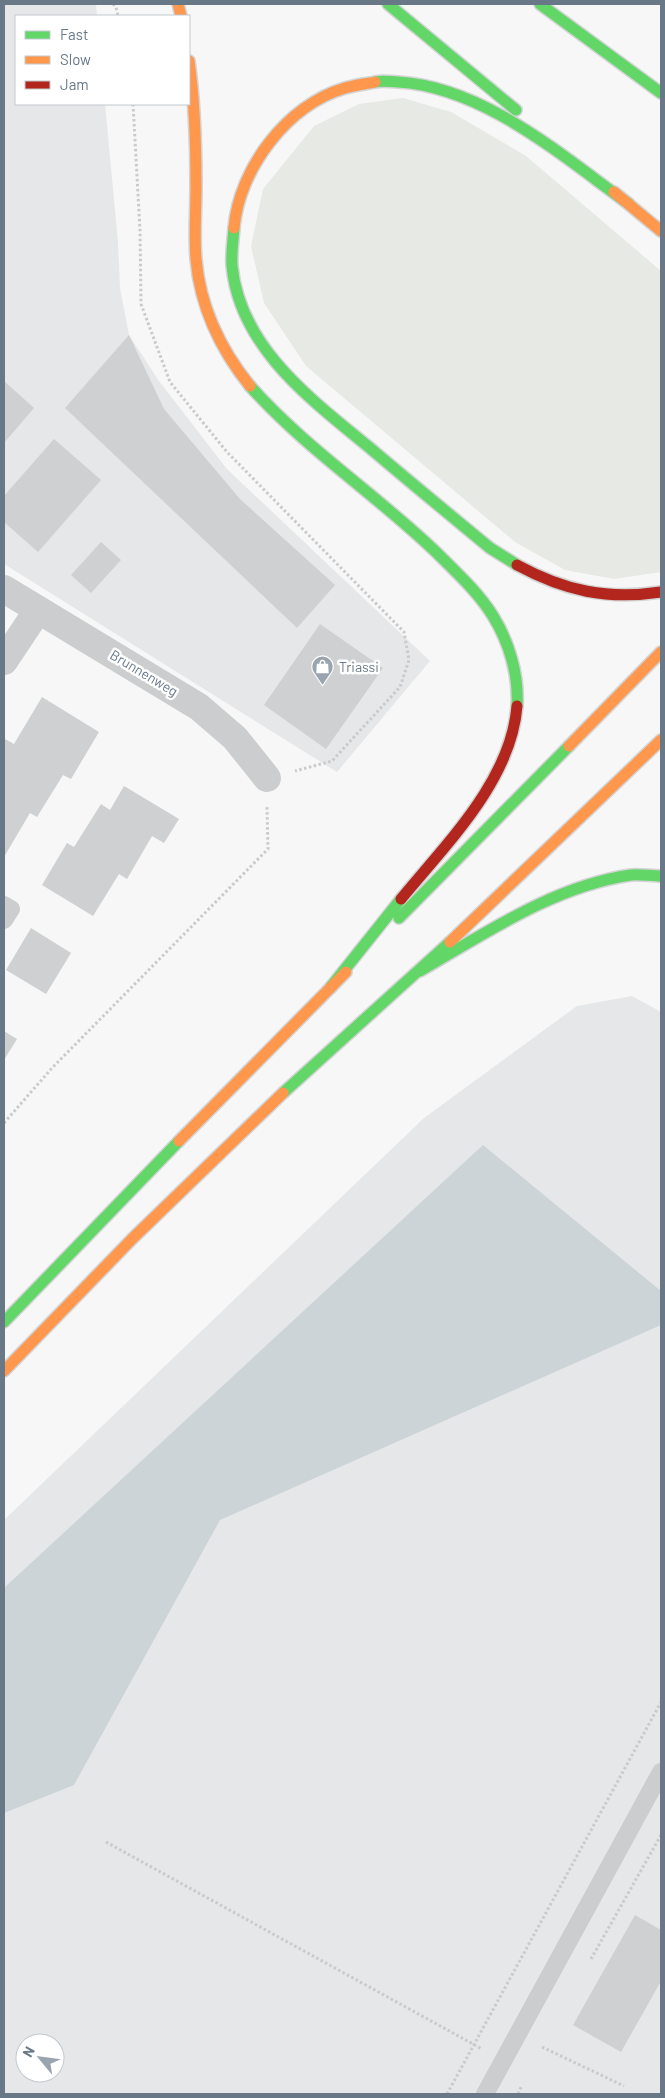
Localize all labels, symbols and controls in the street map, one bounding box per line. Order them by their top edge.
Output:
legend [15,15,190,105]
text: Fast [60,25,88,43]
text: Slow [60,50,91,68]
text: Jam [60,75,89,93]
street label: Brunnenweg [107,646,181,699]
shop icon: Triassi [311,655,335,686]
place label: Triassi [339,658,379,675]
north arrow [15,2033,65,2083]
text: N [19,2043,38,2060]

